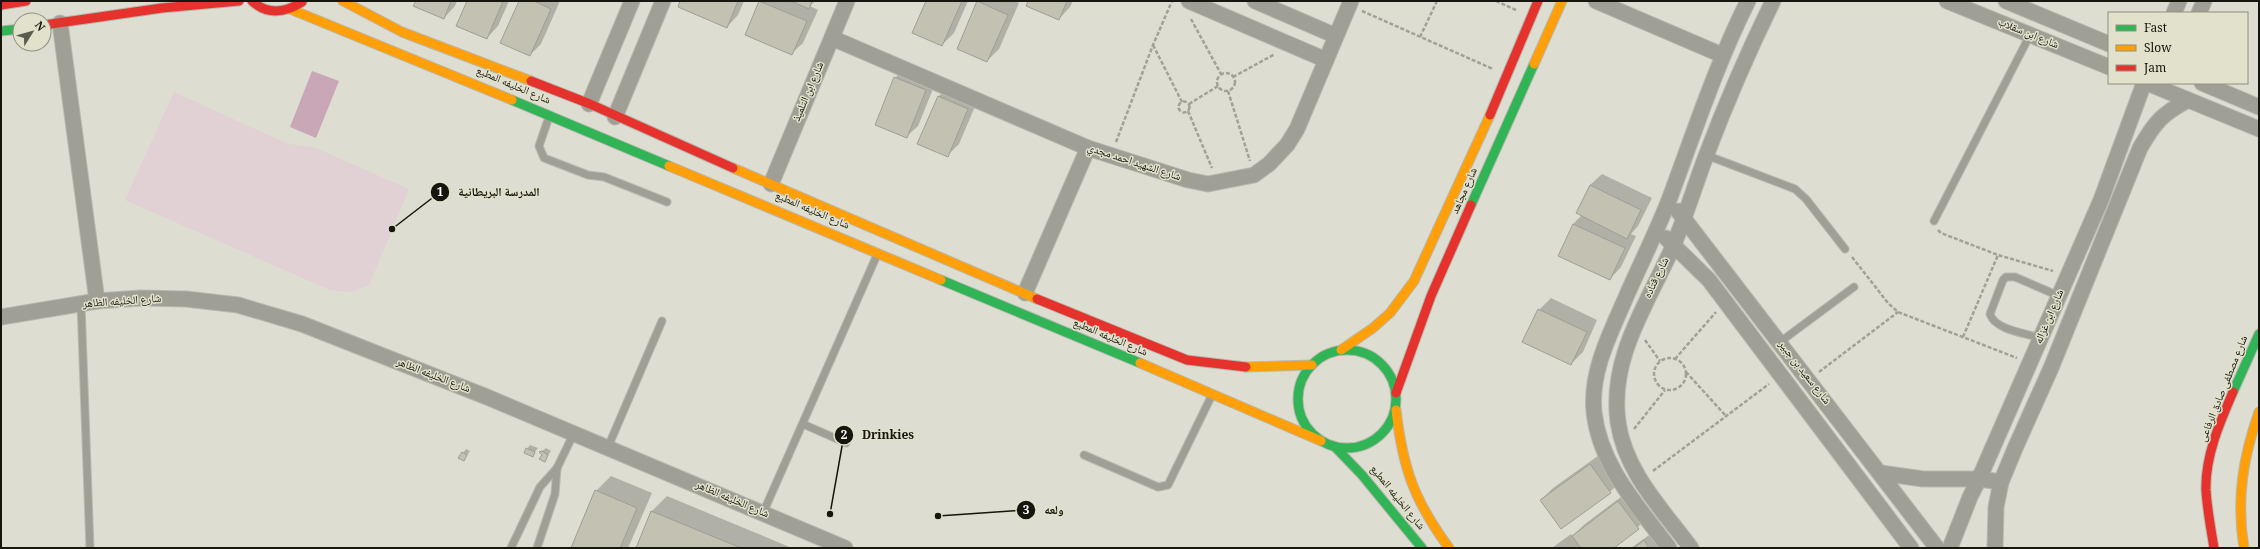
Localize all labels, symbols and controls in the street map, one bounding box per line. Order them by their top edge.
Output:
north arrow [12,12,52,52]
legend [2108,12,2248,84]
street label: شارع ابن سقلاب [1995,13,2061,55]
text: N [29,18,49,36]
text: Fast [2144,19,2167,40]
text: Slow [2144,39,2172,60]
street label: شارع ابن التلميذ [788,59,830,125]
text: Jam [2143,59,2166,80]
street label: شارع الخليفه المطيع [473,62,553,110]
street label: شارع الشهيد احمد مجدي [1085,139,1183,187]
street label: شارع مجاهد [1446,165,1484,217]
callout: المدرسة البريطانية [430,180,547,204]
text: 1 [437,183,444,204]
text: المدرسة البريطانية [458,183,540,204]
street label: شارع الخليفه المطيع [772,187,852,235]
street label: شارع قتاده [1639,254,1675,302]
street label: شارع ابن غزاله [2030,287,2070,347]
street label: شارع الخليفه الظاهر [81,290,162,314]
street label: شارع الخليفه المطيع [1070,314,1150,362]
street label: شارع مصطفى صادق الرفاعى [2194,333,2254,445]
street label: شارع سعيد بن جبير [1772,336,1835,409]
street label: شارع الخليفه الظاهر [392,353,473,399]
callout: Drinkies [834,423,922,447]
text: 2 [841,426,848,447]
text: Drinkies [862,426,914,447]
street label: شارع الخليفه المطيع [1365,461,1429,535]
street label: شارع الخليفه الظاهر [691,476,772,524]
callout: ولعه [1016,498,1072,522]
text: 3 [1023,501,1030,522]
text: ولعه [1044,501,1064,522]

